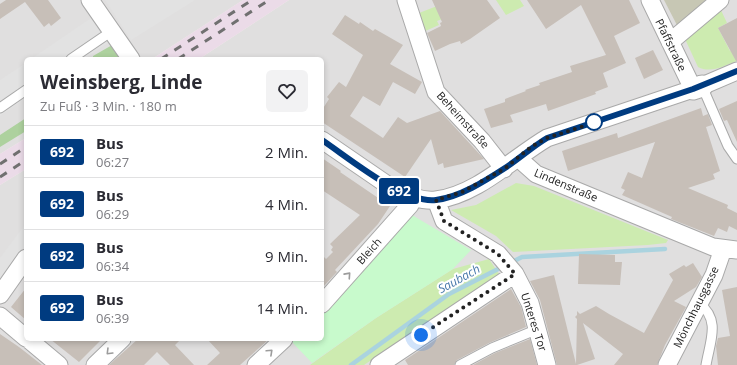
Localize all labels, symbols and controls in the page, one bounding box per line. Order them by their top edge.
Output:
street label: Pfaffstraße [652,16,691,74]
text: Weinsberg, Linde [40,69,203,95]
button: heart [266,70,308,112]
street label: Beheimstraße [434,88,493,151]
text: Zu Fuß · 3 Min. · 180 m [40,97,177,115]
unlabelled marker [585,113,603,131]
text: Bus [96,133,123,153]
text: 692 [50,142,74,161]
text: 2 Min. [265,142,308,162]
text: 06:27 [96,153,129,171]
street label: Lindenstraße [532,164,600,205]
line badge: 692 [376,178,422,204]
text: 692 [387,181,411,200]
text: Bus [96,185,123,205]
text: 692 [50,194,74,213]
text: 4 Min. [265,194,308,214]
text: 06:29 [96,205,129,223]
street label: Bleich [353,234,385,267]
text: Bus [96,237,123,257]
text: 692 [50,246,74,265]
text: 9 Min. [265,246,308,266]
text: 06:34 [96,257,129,275]
water label: Saubach [435,260,483,297]
street label: Mönchhausgasse [669,264,722,350]
one-way arrow [343,272,350,279]
text: Bus [96,289,123,309]
street label: Unteres Tor [518,291,551,354]
text: 692 [50,298,74,317]
text: 14 Min. [257,298,308,318]
text: 06:39 [96,309,129,327]
your location [411,325,431,345]
one-way arrow [106,347,113,355]
one-way arrow [265,349,273,357]

